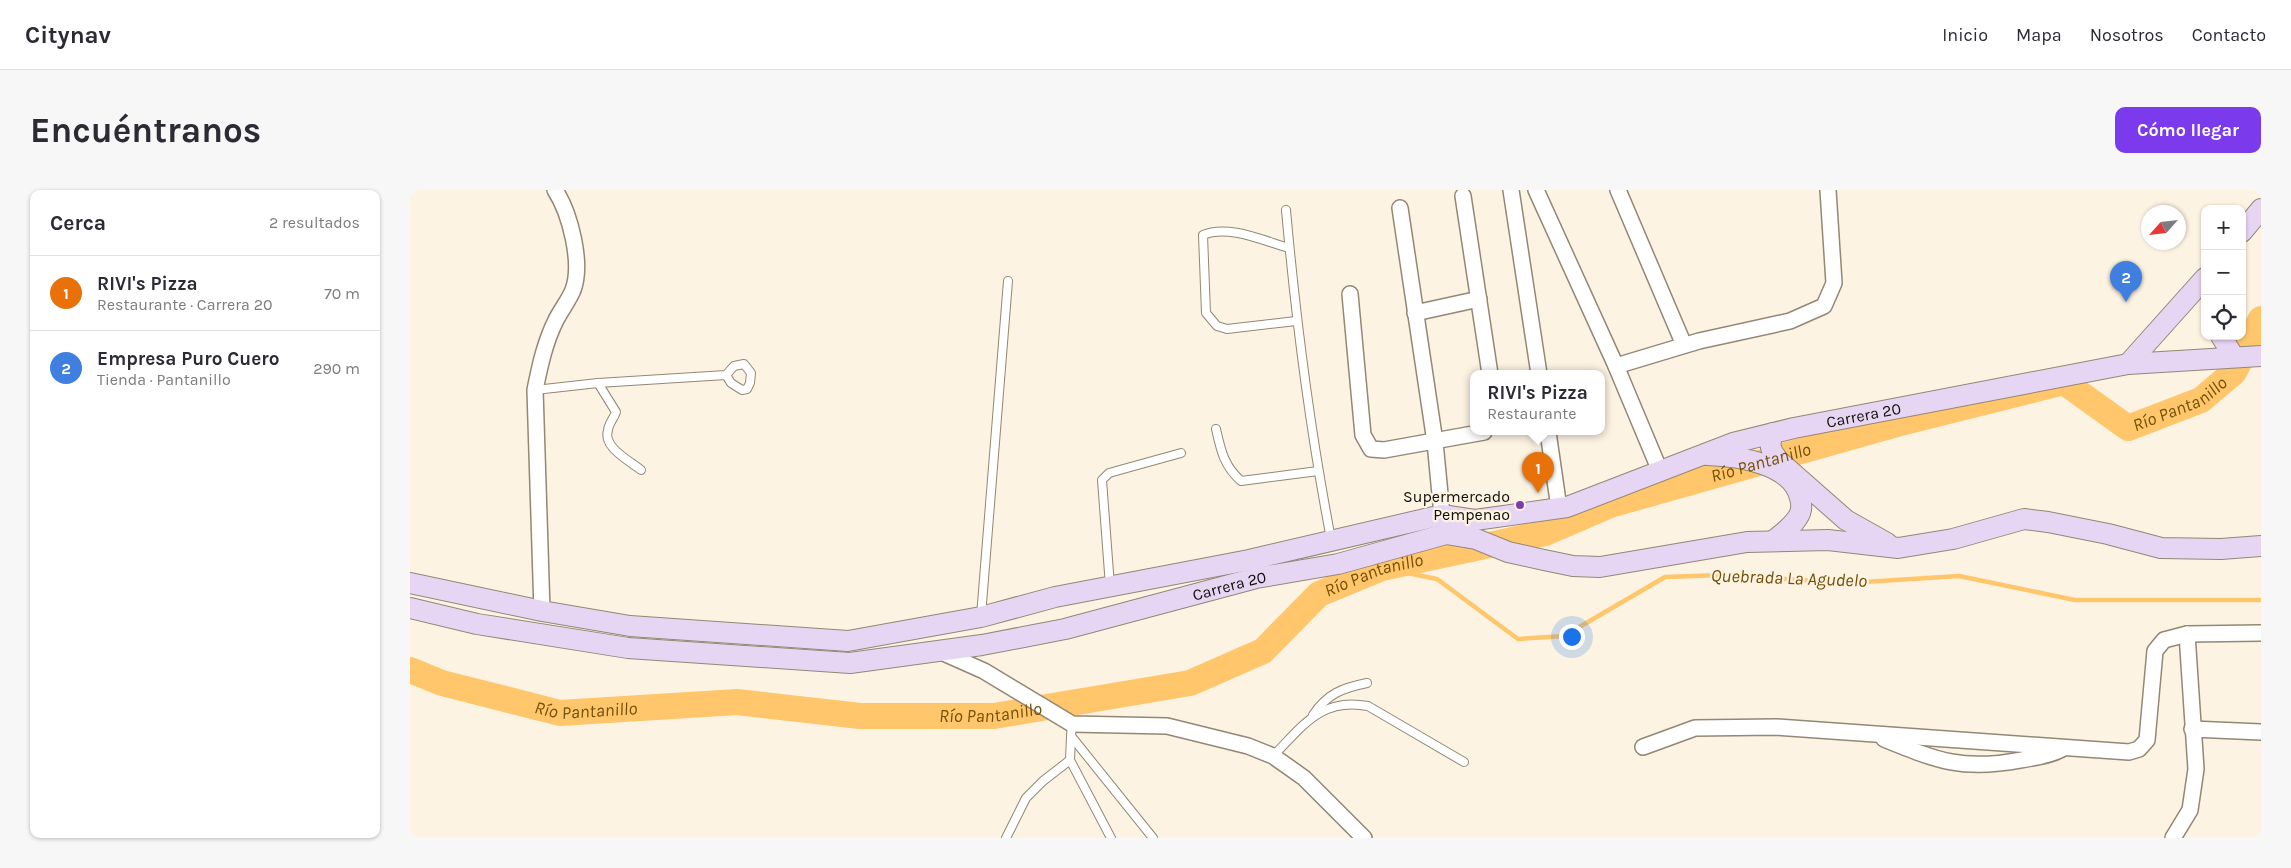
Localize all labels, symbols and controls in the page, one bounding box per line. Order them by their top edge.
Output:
text: Citynav [25,21,111,49]
text: Inicio [1942,24,1988,46]
text: Mapa [2016,24,2062,46]
text: Nosotros [2090,24,2164,46]
text: Contacto [2192,24,2266,46]
button: Cómo llegar [2115,107,2261,153]
text: Encuéntranos [30,110,261,151]
north arrow [2141,205,2186,250]
map controls [2201,205,2246,340]
button: + [2201,205,2246,250]
text: Cerca [50,211,106,235]
text: 2 resultados [269,213,360,232]
button: − [2201,250,2246,295]
pin: 2 [2110,261,2142,302]
text: RIVI's Pizza [97,273,198,295]
text: 1 [63,284,69,303]
text: 70 m [324,284,360,303]
text: Restaurante · Carrera 20 [97,295,272,314]
button: locate [2201,295,2246,340]
text: Empresa Puro Cuero [97,348,279,370]
text: 2 [61,359,71,378]
text: 290 m [313,359,360,378]
text: Tienda · Pantanillo [97,370,231,389]
popup [1470,370,1605,435]
water label: Río Pantanillo [2129,372,2232,436]
text: RIVI's Pizza [1487,382,1588,404]
street label: Carrera 20 [1825,399,1903,432]
text: Restaurante [1487,404,1577,423]
water label: Río Pantanillo [1708,438,1813,487]
pin: 1 [1522,452,1554,493]
place label: Supermercado Pempenao [1403,487,1510,524]
marker: Supermercado Pempenao [1514,499,1526,511]
water label: Río Pantanillo [1321,548,1425,602]
water label: Quebrada La Agudelo [1711,564,1868,592]
street label: Carrera 20 [1190,567,1268,605]
your location [1559,624,1585,650]
water label: Río Pantanillo [532,696,638,724]
water label: Río Pantanillo [939,697,1043,727]

